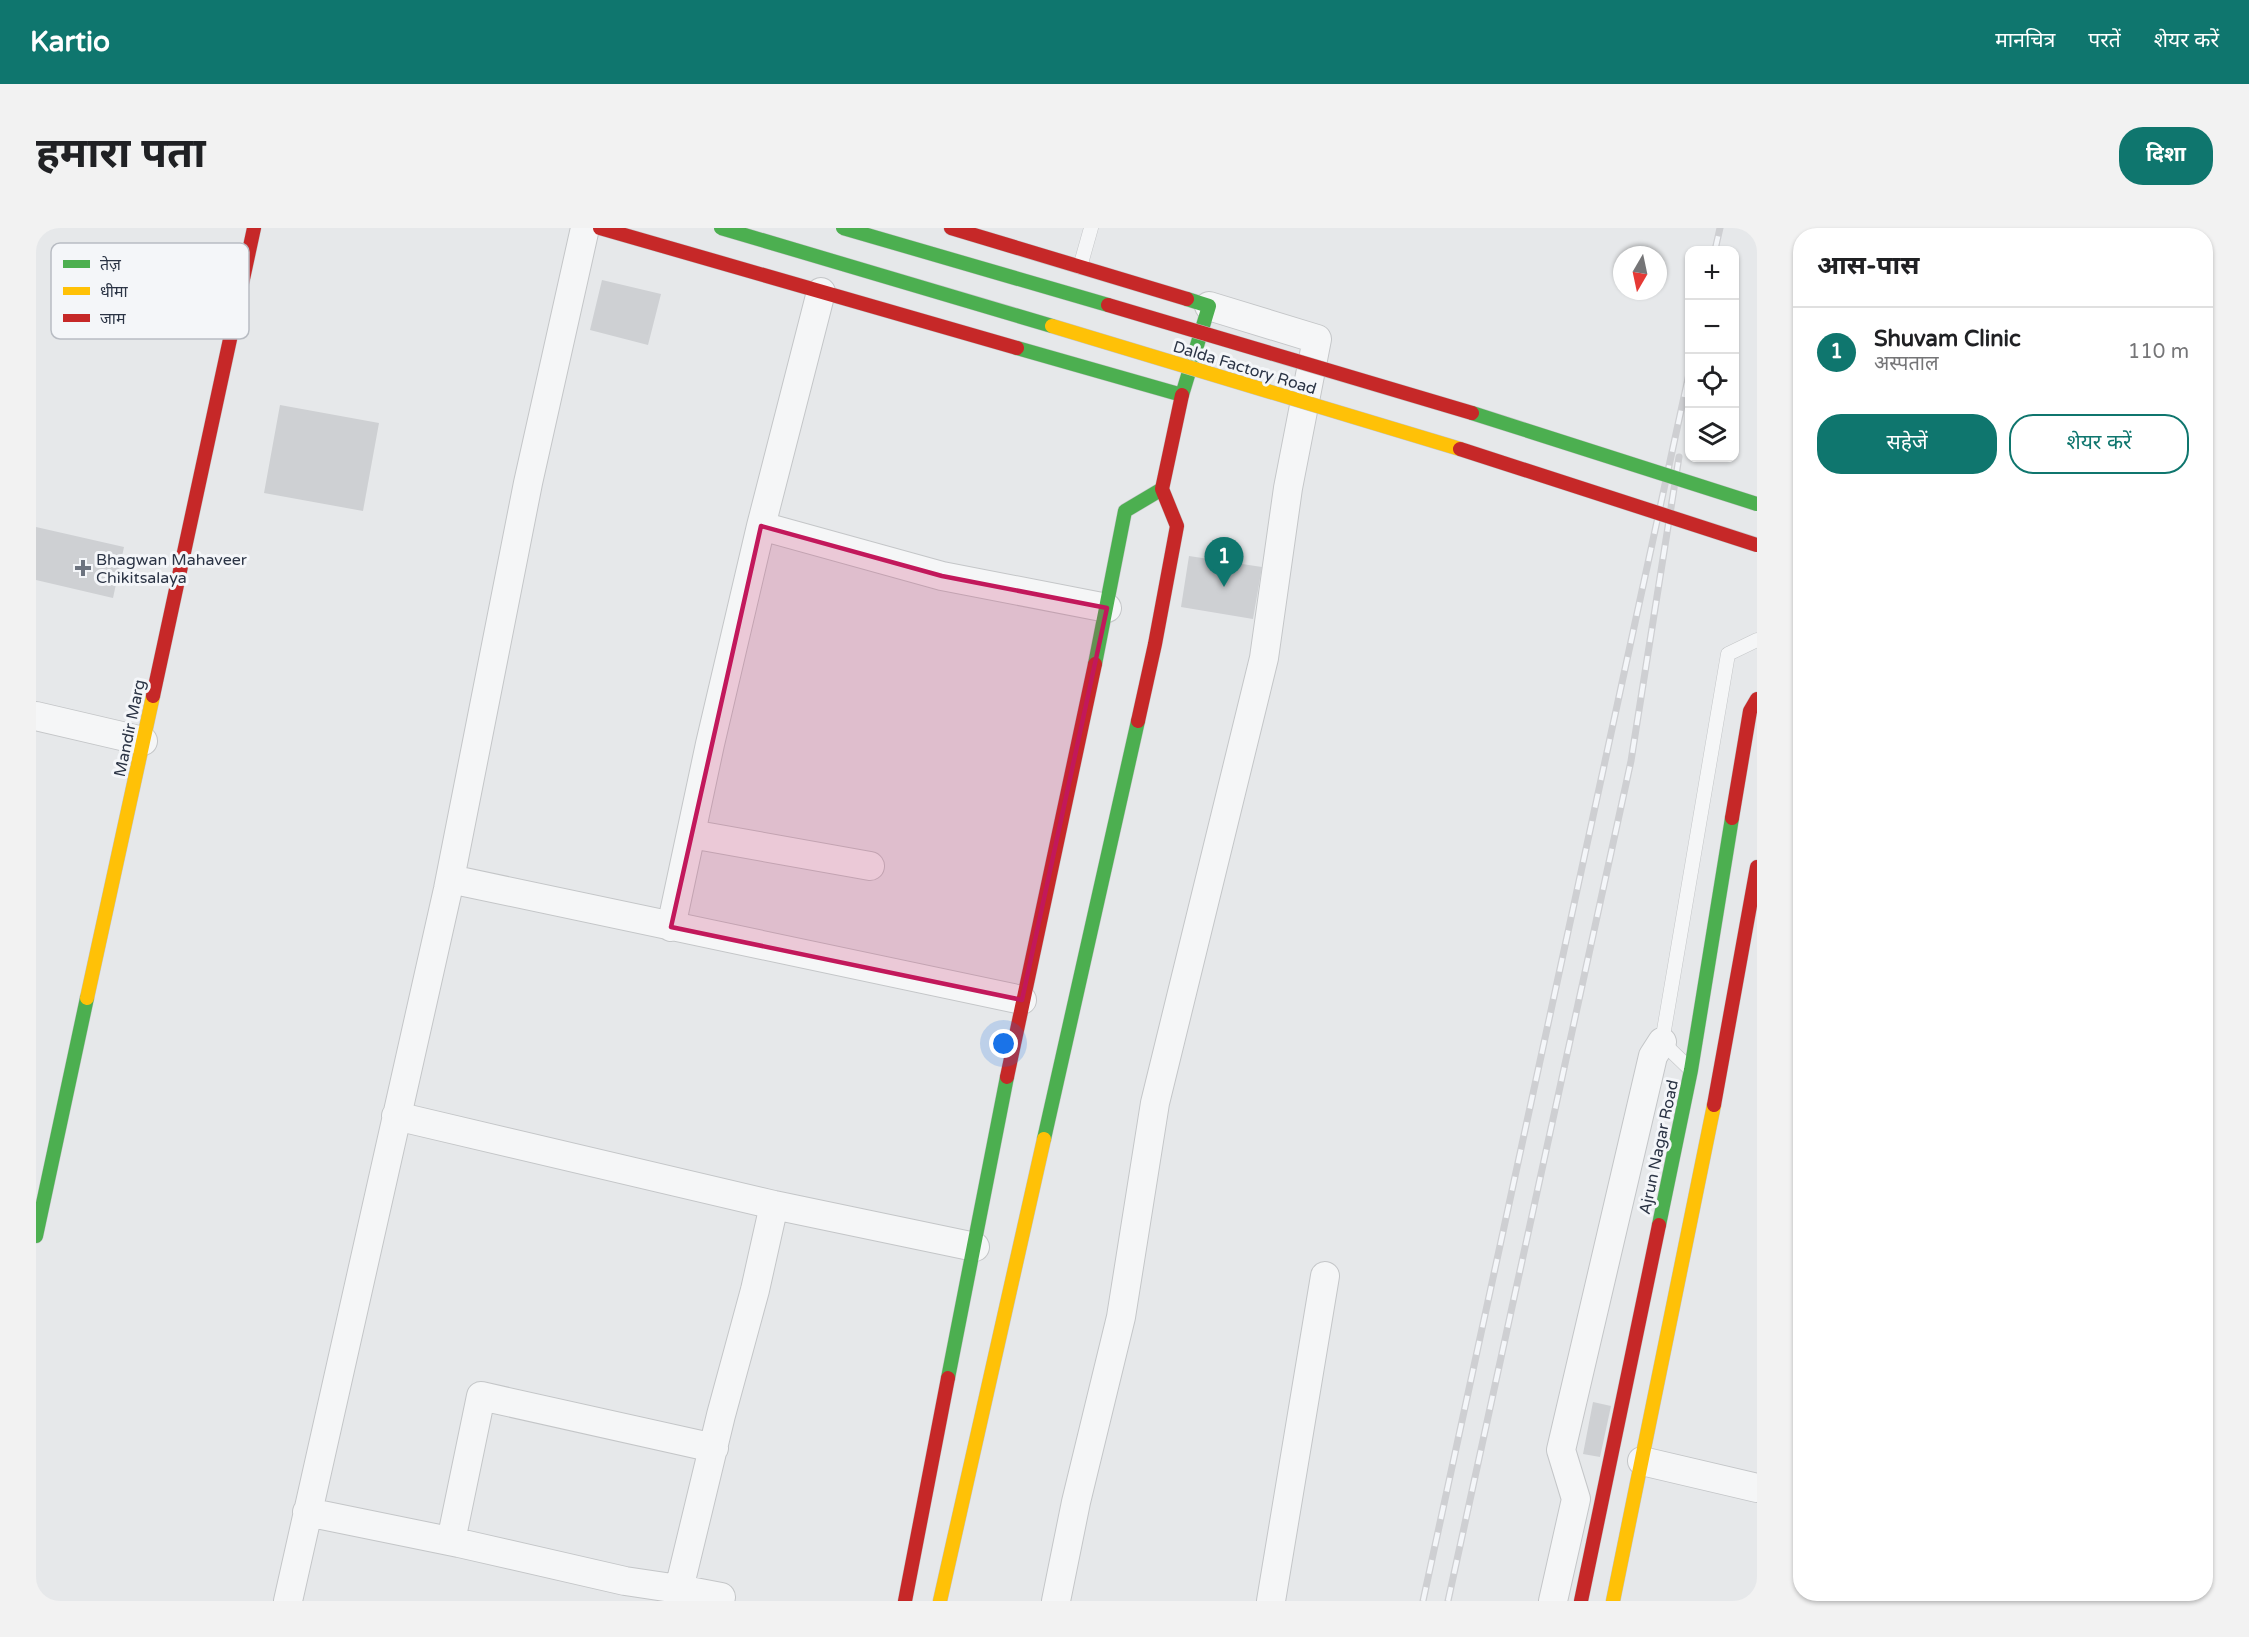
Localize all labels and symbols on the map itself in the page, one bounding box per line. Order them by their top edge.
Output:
legend [51,243,249,339]
north arrow [1613,246,1667,300]
text: तेज़ [100,255,122,275]
text: धीमा [100,282,129,302]
text: जाम [100,309,126,329]
street label: Dalda Factory Road [1171,337,1319,399]
pin: 1 [1204,538,1244,587]
place label: Bhagwan Mahaveer Chikitsalaya [96,550,248,588]
marker: Bhagwan Mahaveer Chikitsalaya [74,559,92,577]
street label: Mandir Marg [110,678,150,779]
your location [989,1029,1018,1058]
street label: Ajrun Nagar Road [1635,1078,1683,1216]

